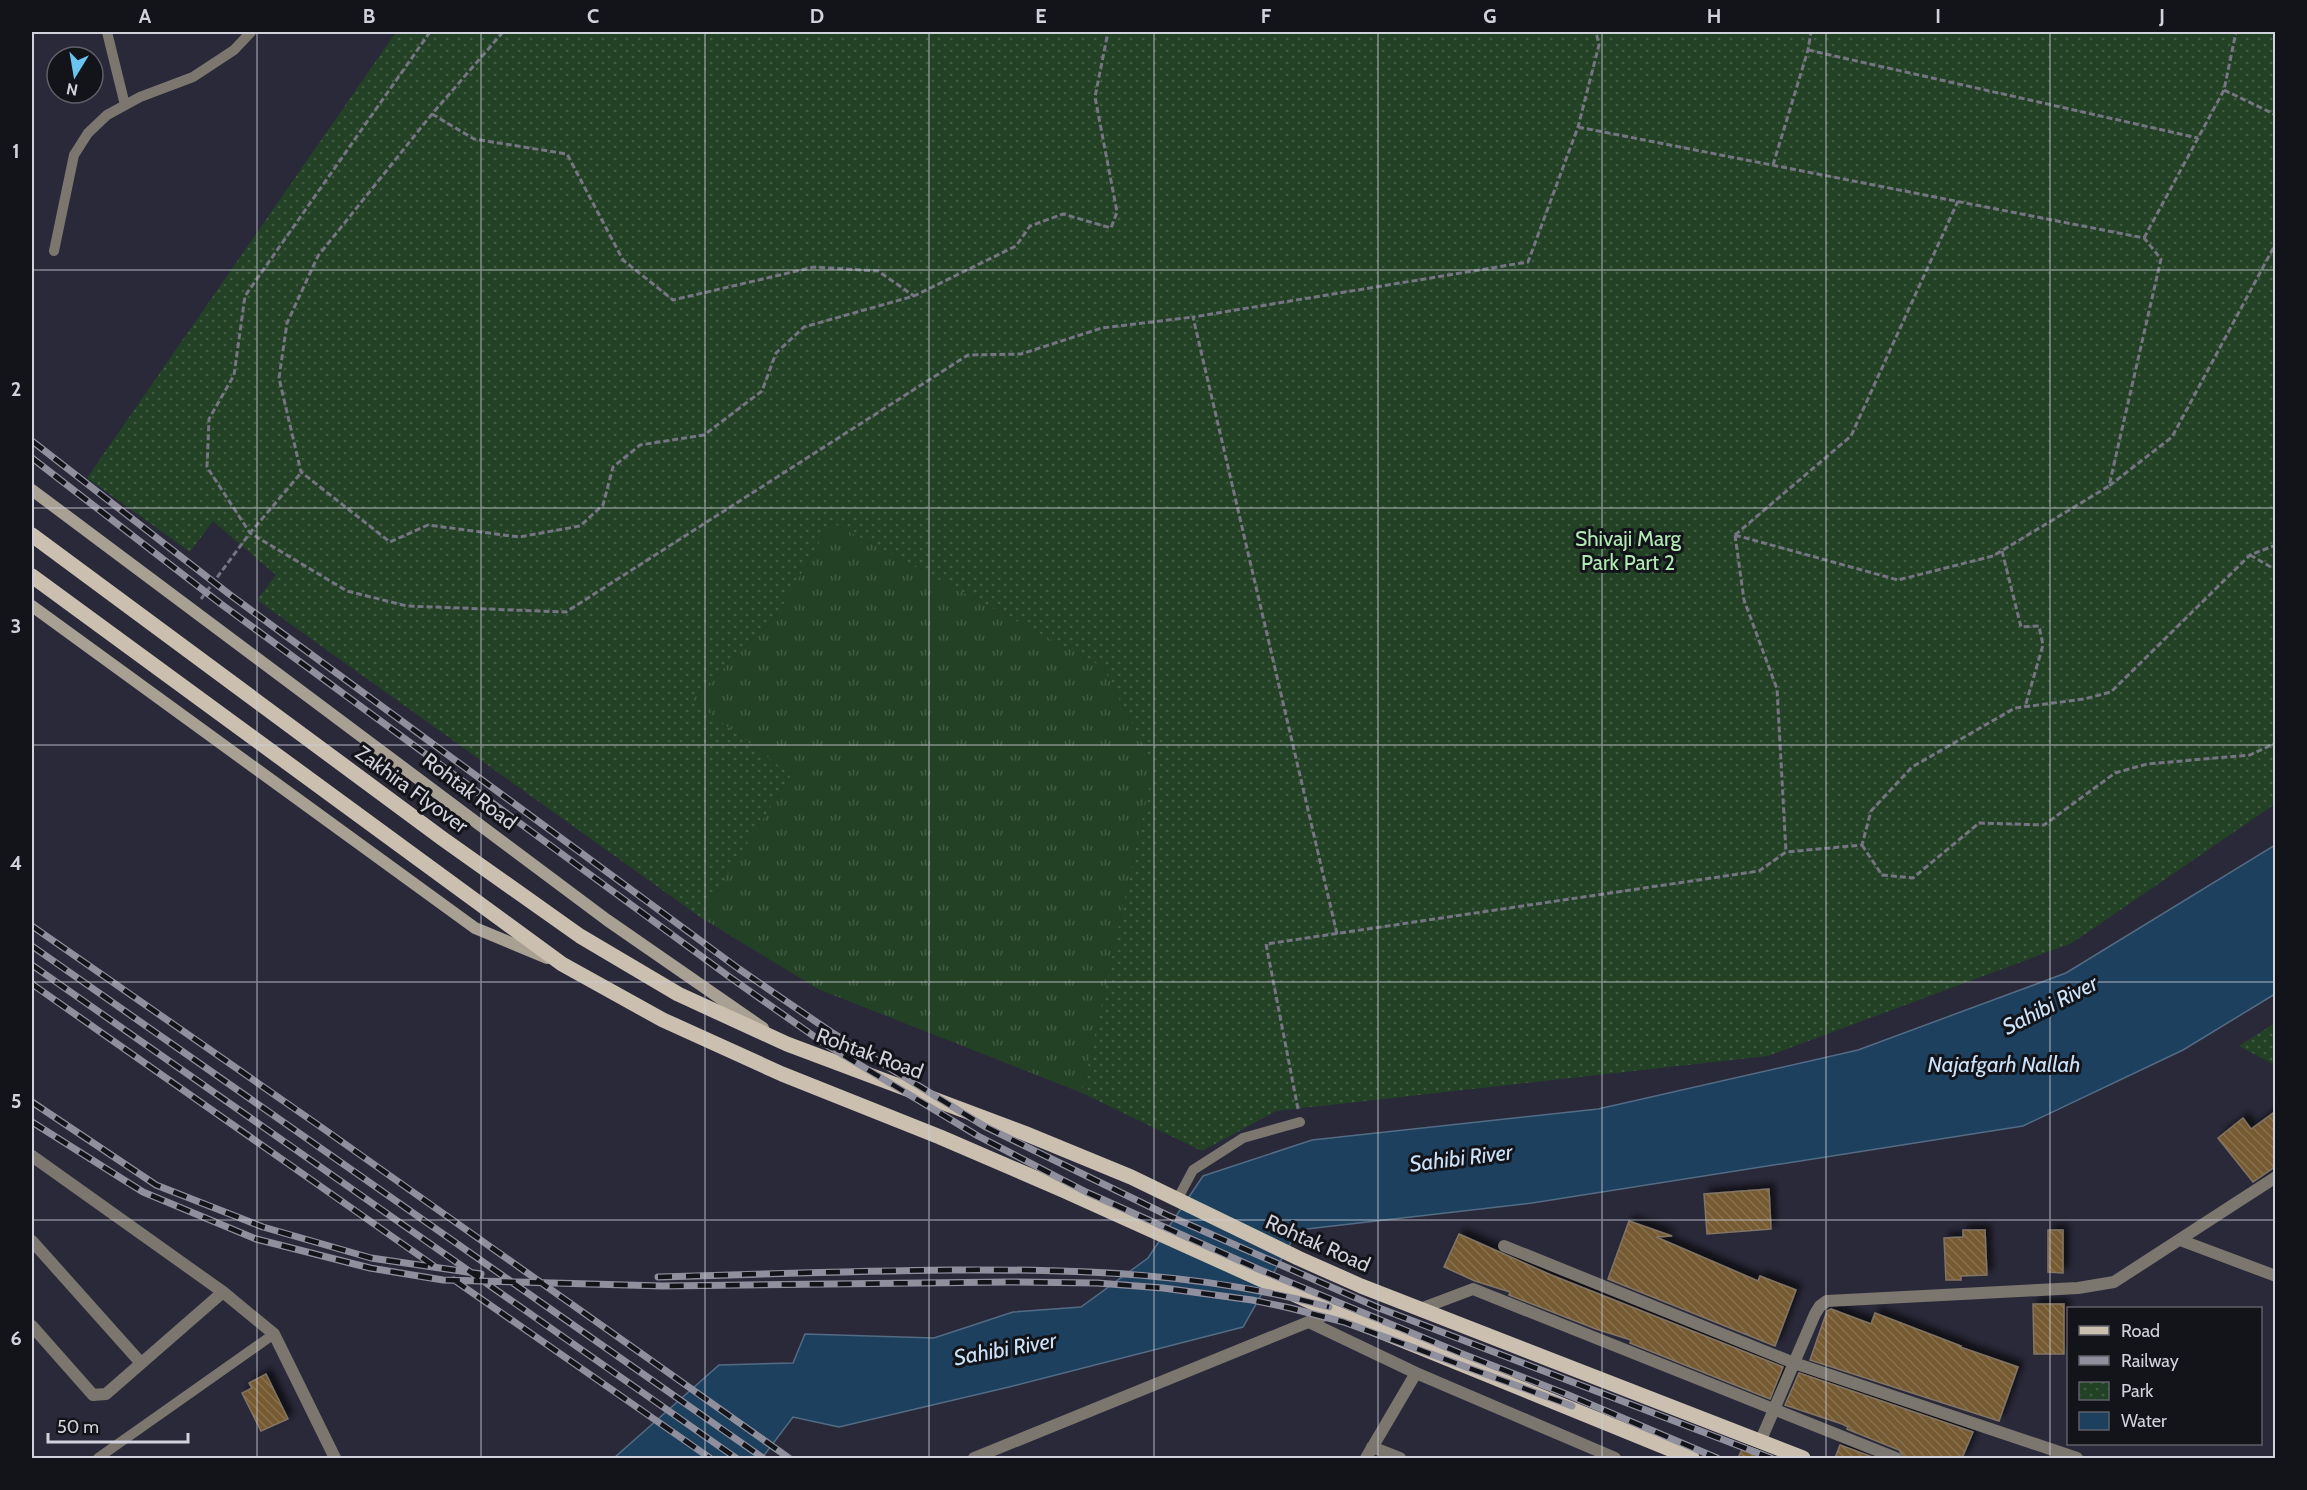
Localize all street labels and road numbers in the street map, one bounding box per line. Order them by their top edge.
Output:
street label: Zakhira Flyover [351,740,473,838]
street label: Rohtak Road [418,747,522,835]
street label: Rohtak Road [813,1022,927,1084]
street label: Rohtak Road [1262,1209,1374,1277]

